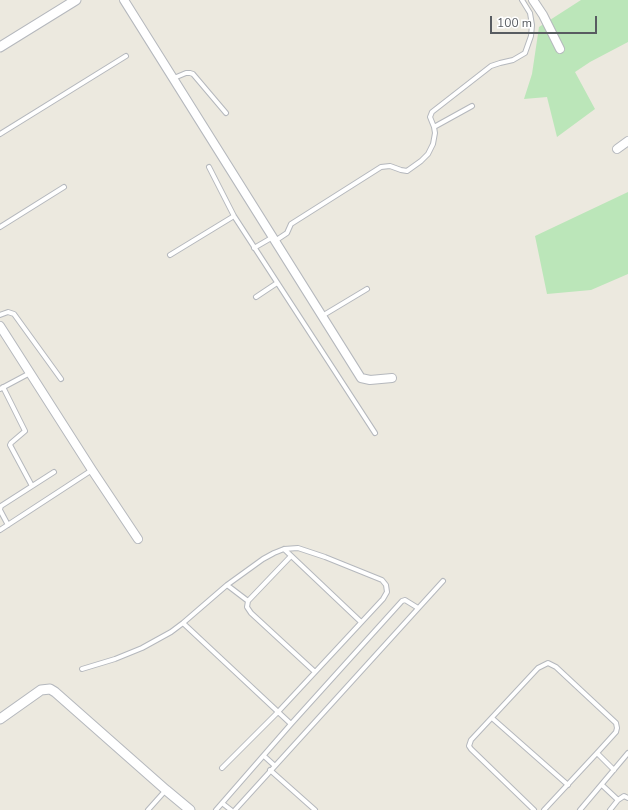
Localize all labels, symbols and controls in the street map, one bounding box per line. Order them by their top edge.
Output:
scale bar [492,8,599,34]
text: 100 m [497,15,532,31]

